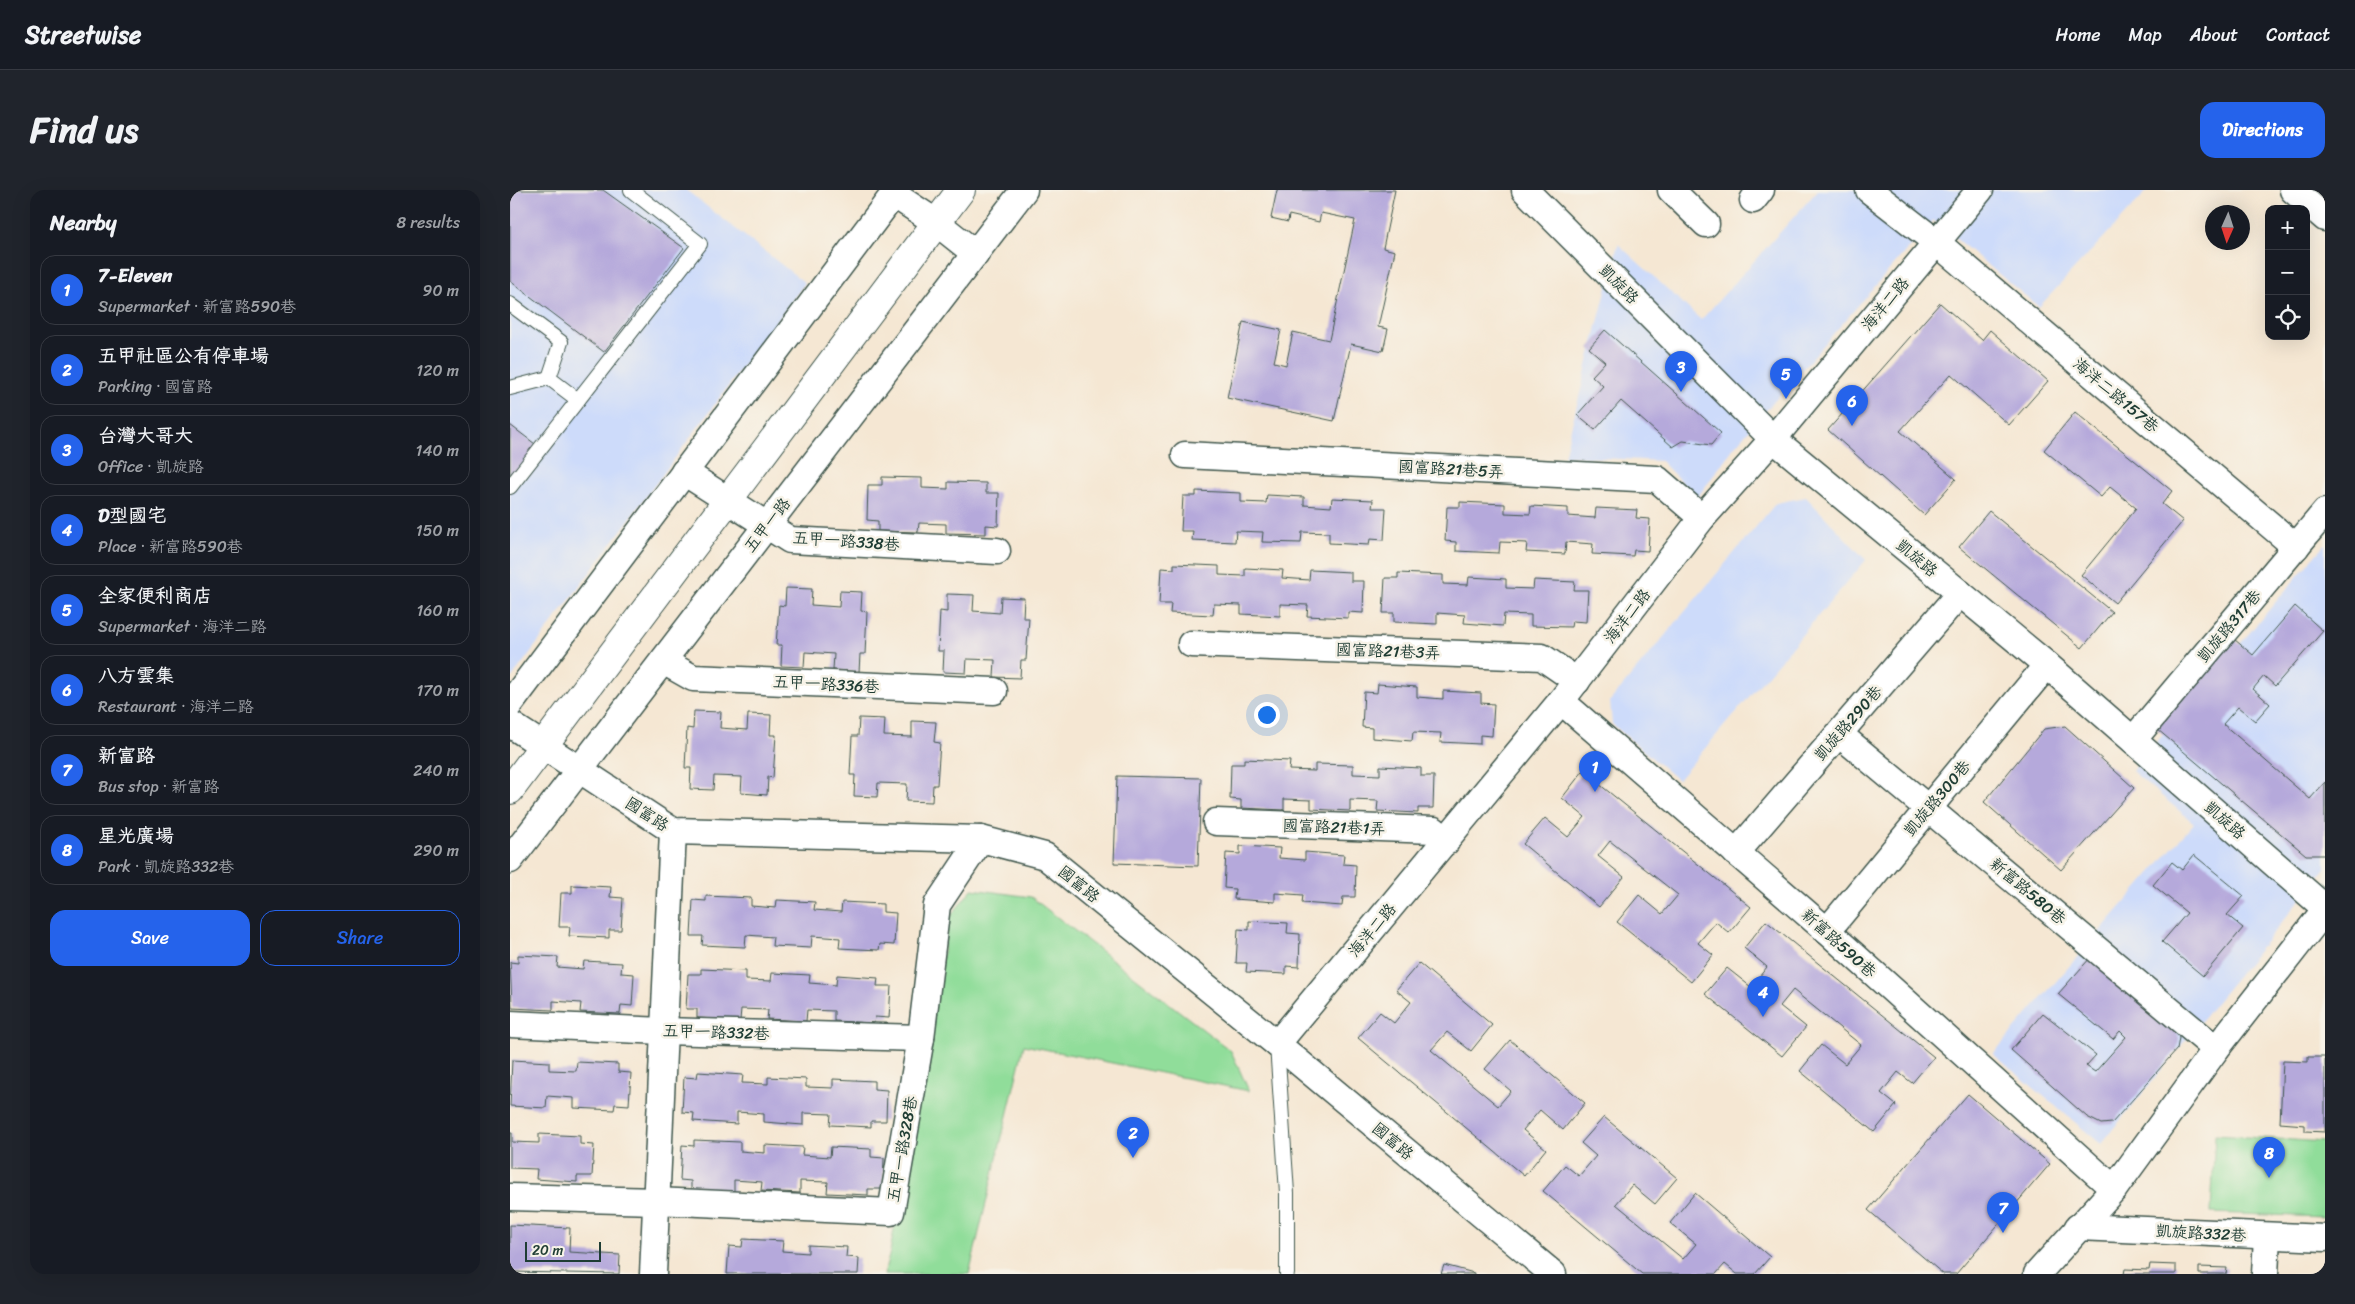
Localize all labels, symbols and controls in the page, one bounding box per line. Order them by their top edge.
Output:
text: Streetwise [25,14,141,56]
text: Home [2056,19,2101,51]
text: Map [2129,19,2162,51]
text: About [2190,19,2238,51]
text: Contact [2266,19,2330,51]
text: Find us [30,99,138,161]
button: Directions [2200,102,2325,158]
text: Nearby [50,204,116,242]
north arrow [2205,205,2250,250]
map controls [2265,205,2310,340]
button: + [2265,205,2310,250]
text: 8 results [397,208,460,237]
button: − [2265,250,2310,295]
street label: 凱旋路 [1592,257,1646,311]
text: 7-Eleven [98,259,172,292]
street label: 海洋二路 [1853,270,1917,338]
text: 1 [64,276,70,305]
text: 90 m [423,276,459,305]
text: Supermarket · 新富路590巷 [98,292,296,321]
button: locate [2265,295,2310,340]
text: 五甲社區公有停車場 [98,339,269,372]
street label: 海洋二路157巷 [2066,350,2166,440]
pin: 3 [1665,351,1697,392]
text: 2 [62,356,72,385]
text: 120 m [416,356,459,385]
pin: 5 [1770,358,1802,399]
text: Parking · 國富路 [98,372,213,401]
pin: 6 [1836,385,1868,426]
text: 台灣大哥大 [98,419,193,452]
text: 3 [63,436,71,465]
text: 140 m [416,436,459,465]
text: Office · 凱旋路 [98,452,204,481]
street label: 國富路21巷5弄 [1397,452,1505,486]
street label: 五甲一路 [736,491,798,559]
text: D型國宅 [98,499,166,532]
text: 4 [62,516,72,545]
text: 150 m [416,516,459,545]
street label: 五甲一路338巷 [792,523,900,559]
street label: 凱旋路 [1889,531,1945,585]
text: Place · 新富路590巷 [98,532,243,561]
text: 全家便利商店 [98,579,212,612]
street label: 海洋二路 [1596,582,1658,650]
street label: 凱旋路317巷 [2189,583,2269,669]
text: 5 [62,596,72,625]
text: 160 m [416,596,459,625]
text: Supermarket · 海洋二路 [98,612,267,641]
street label: 國富路21巷3弄 [1335,635,1441,667]
text: 八方雲集 [98,659,174,692]
street label: 五甲一路336巷 [772,667,880,701]
text: 6 [62,676,72,705]
text: 170 m [416,676,459,705]
street label: 凱旋路290巷 [1806,678,1890,768]
text: Restaurant · 海洋二路 [98,692,254,721]
your location [1254,702,1280,728]
text: 新富路 [98,739,155,772]
pin: 1 [1579,751,1611,792]
street label: 凱旋路300巷 [1896,753,1978,843]
text: 7 [62,756,72,785]
text: 240 m [413,756,459,785]
text: Bus stop · 新富路 [98,772,219,801]
street label: 國富路 [619,789,675,839]
street label: 凱旋路 [2197,793,2253,847]
street label: 國富路21巷1弄 [1282,811,1386,843]
text: 星光廣場 [98,819,174,852]
text: 8 [62,836,72,865]
text: 290 m [413,836,459,865]
street label: 新富路580巷 [1983,850,2073,932]
text: Park · 凱旋路332巷 [98,852,234,881]
street label: 國富路 [1051,858,1107,910]
street label: 海洋二路 [1340,896,1404,964]
street label: 新富路590巷 [1794,901,1884,985]
button: Save [50,910,250,966]
button: Share [260,910,460,966]
pin: 4 [1747,976,1779,1017]
street label: 五甲一路332巷 [662,1016,770,1048]
street label: 五甲一路328巷 [878,1093,926,1205]
street label: 國富路 [1365,1114,1421,1168]
pin: 2 [1117,1117,1149,1158]
pin: 8 [2253,1137,2285,1178]
pin: 7 [1987,1192,2019,1233]
street label: 凱旋路332巷 [2155,1216,2247,1250]
text: 20 m [532,1238,563,1263]
scale bar [525,1239,601,1262]

